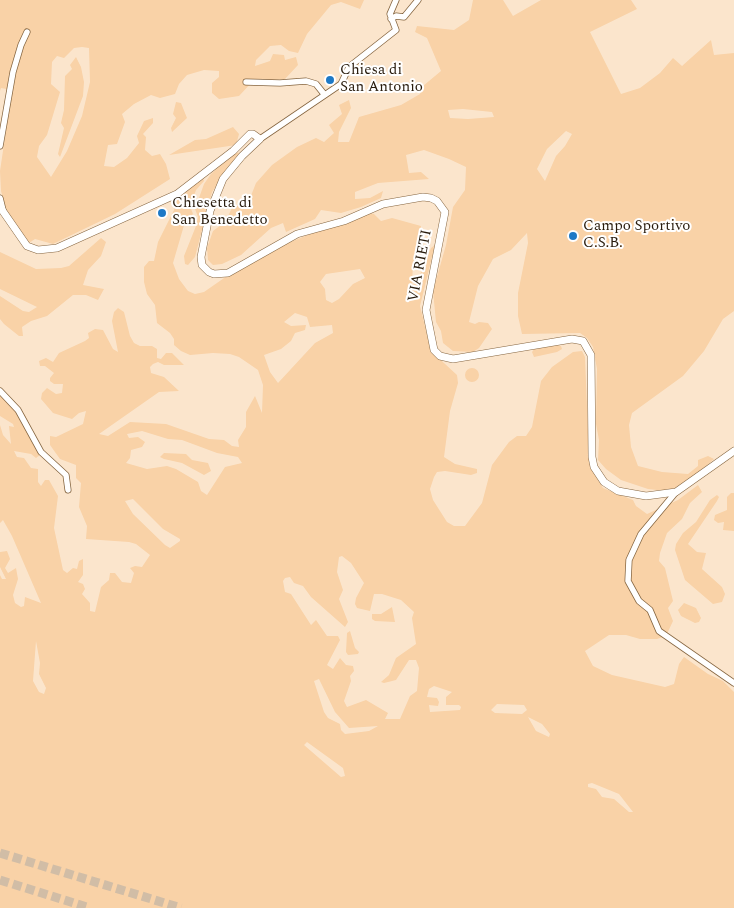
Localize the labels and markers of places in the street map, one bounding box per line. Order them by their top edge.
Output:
place label: Chiesa di San Antonio [340,62,423,97]
marker: Chiesa di San Antonio [324,74,336,86]
place label: Chiesetta di San Benedetto [172,195,268,230]
marker: Chiesetta di San Benedetto [156,207,168,219]
place label: Campo Sportivo C.S.B. [583,218,690,253]
marker: Campo Sportivo C.S.B. [567,230,579,242]

